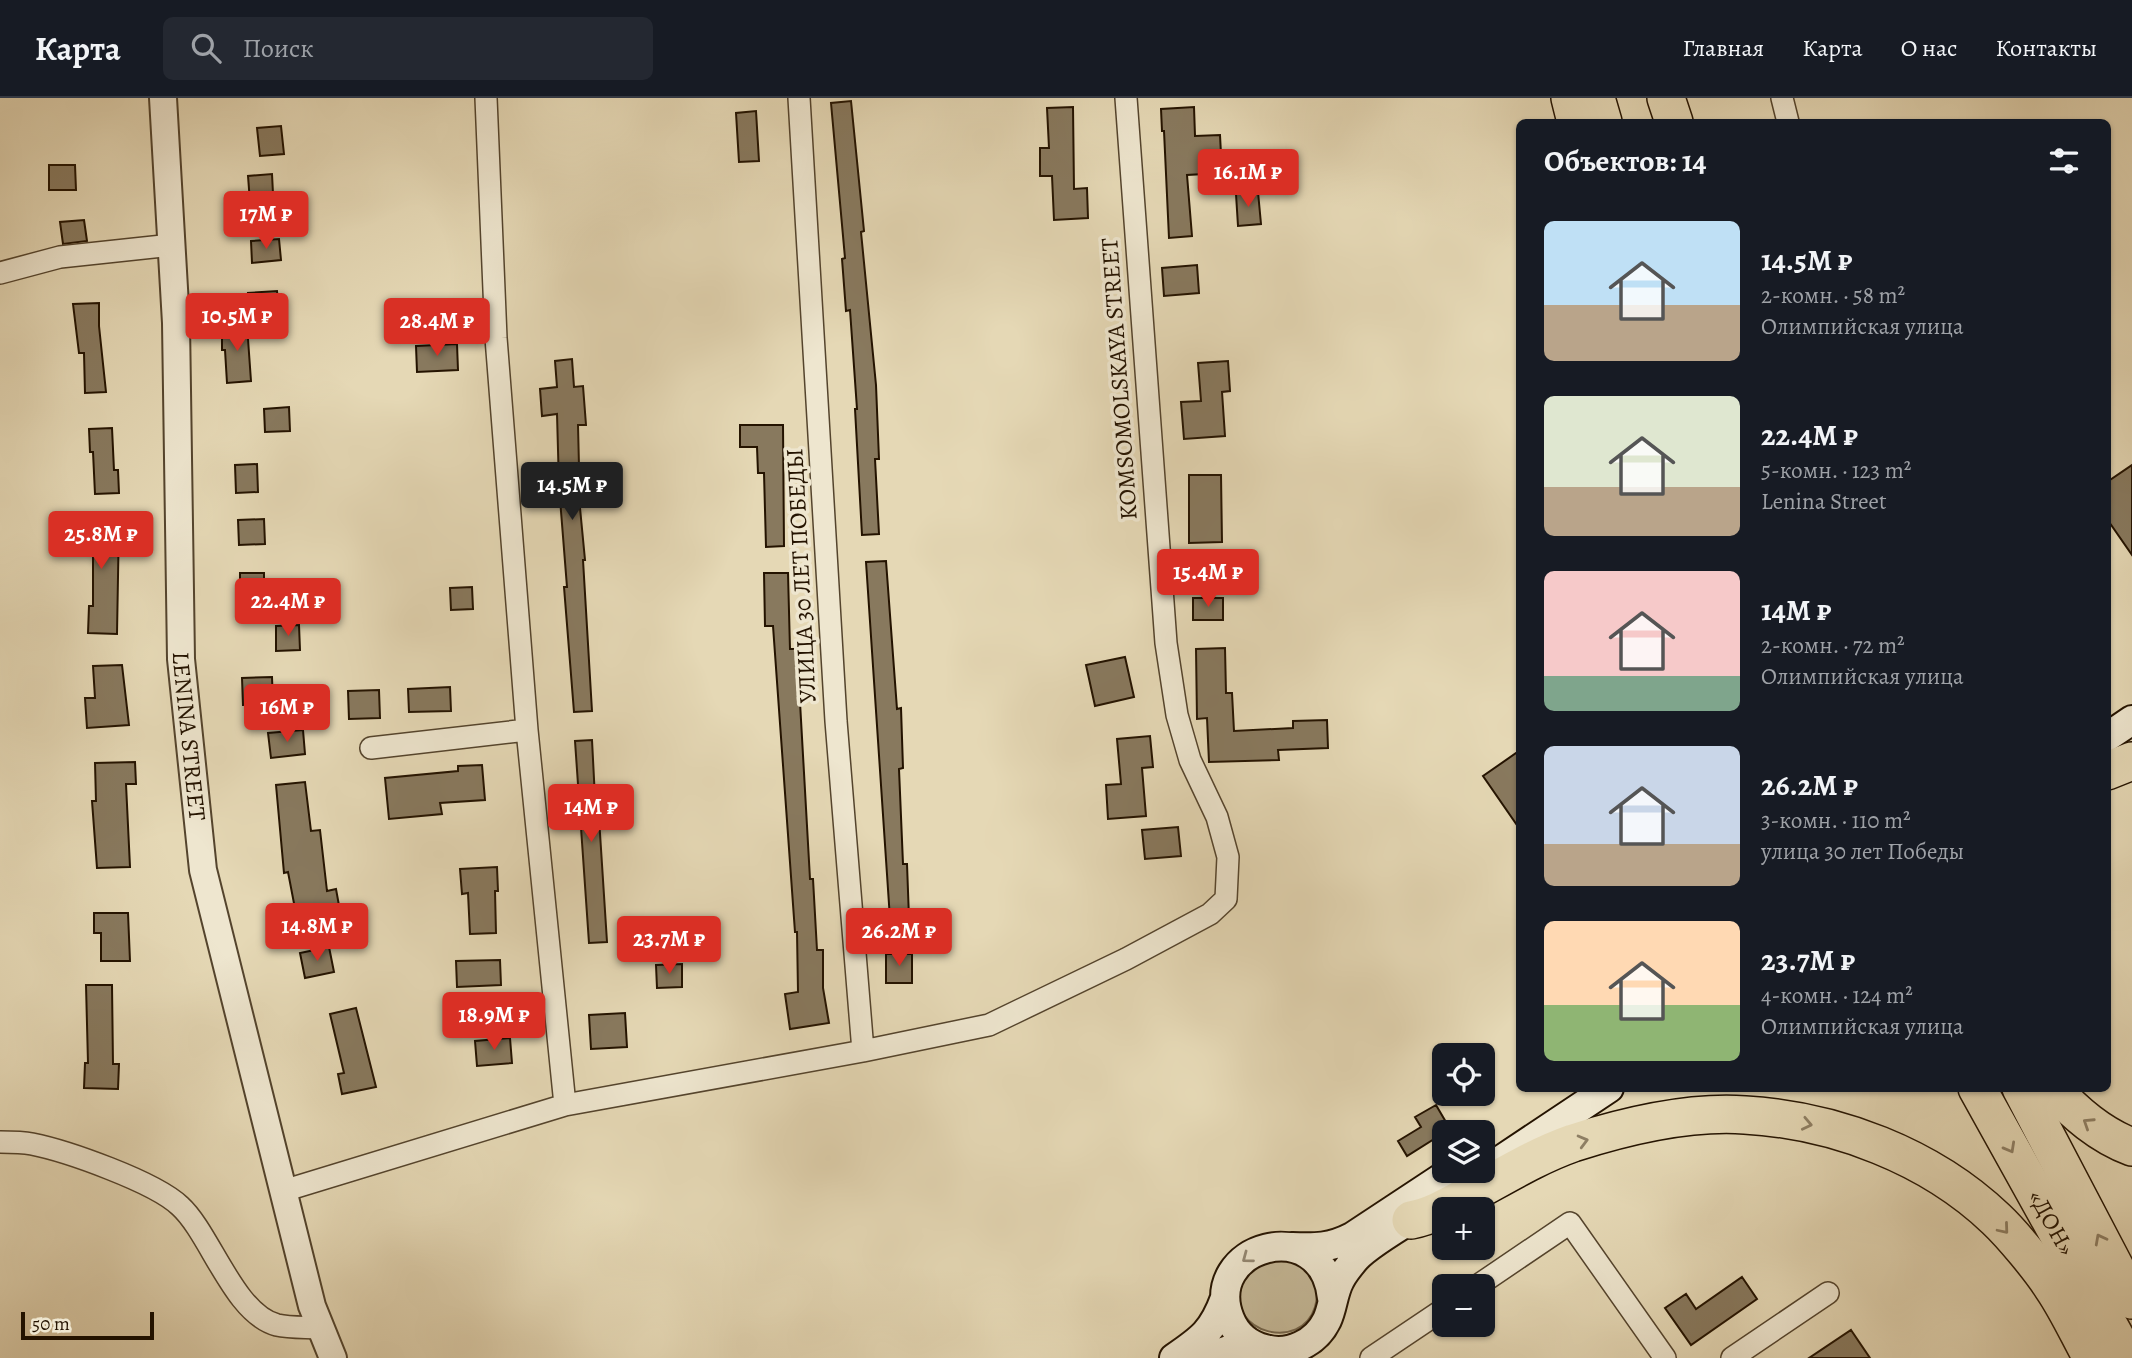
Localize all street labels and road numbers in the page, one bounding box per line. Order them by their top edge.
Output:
street label: KOMSOMOLSKAYA STREET [1093,237,1145,521]
street label: УЛИЦА 30 ЛЕТ ПОБЕДЫ [778,448,824,704]
street label: LENINA STREET [165,652,214,822]
street label: «ДОН» [2021,1184,2083,1261]

